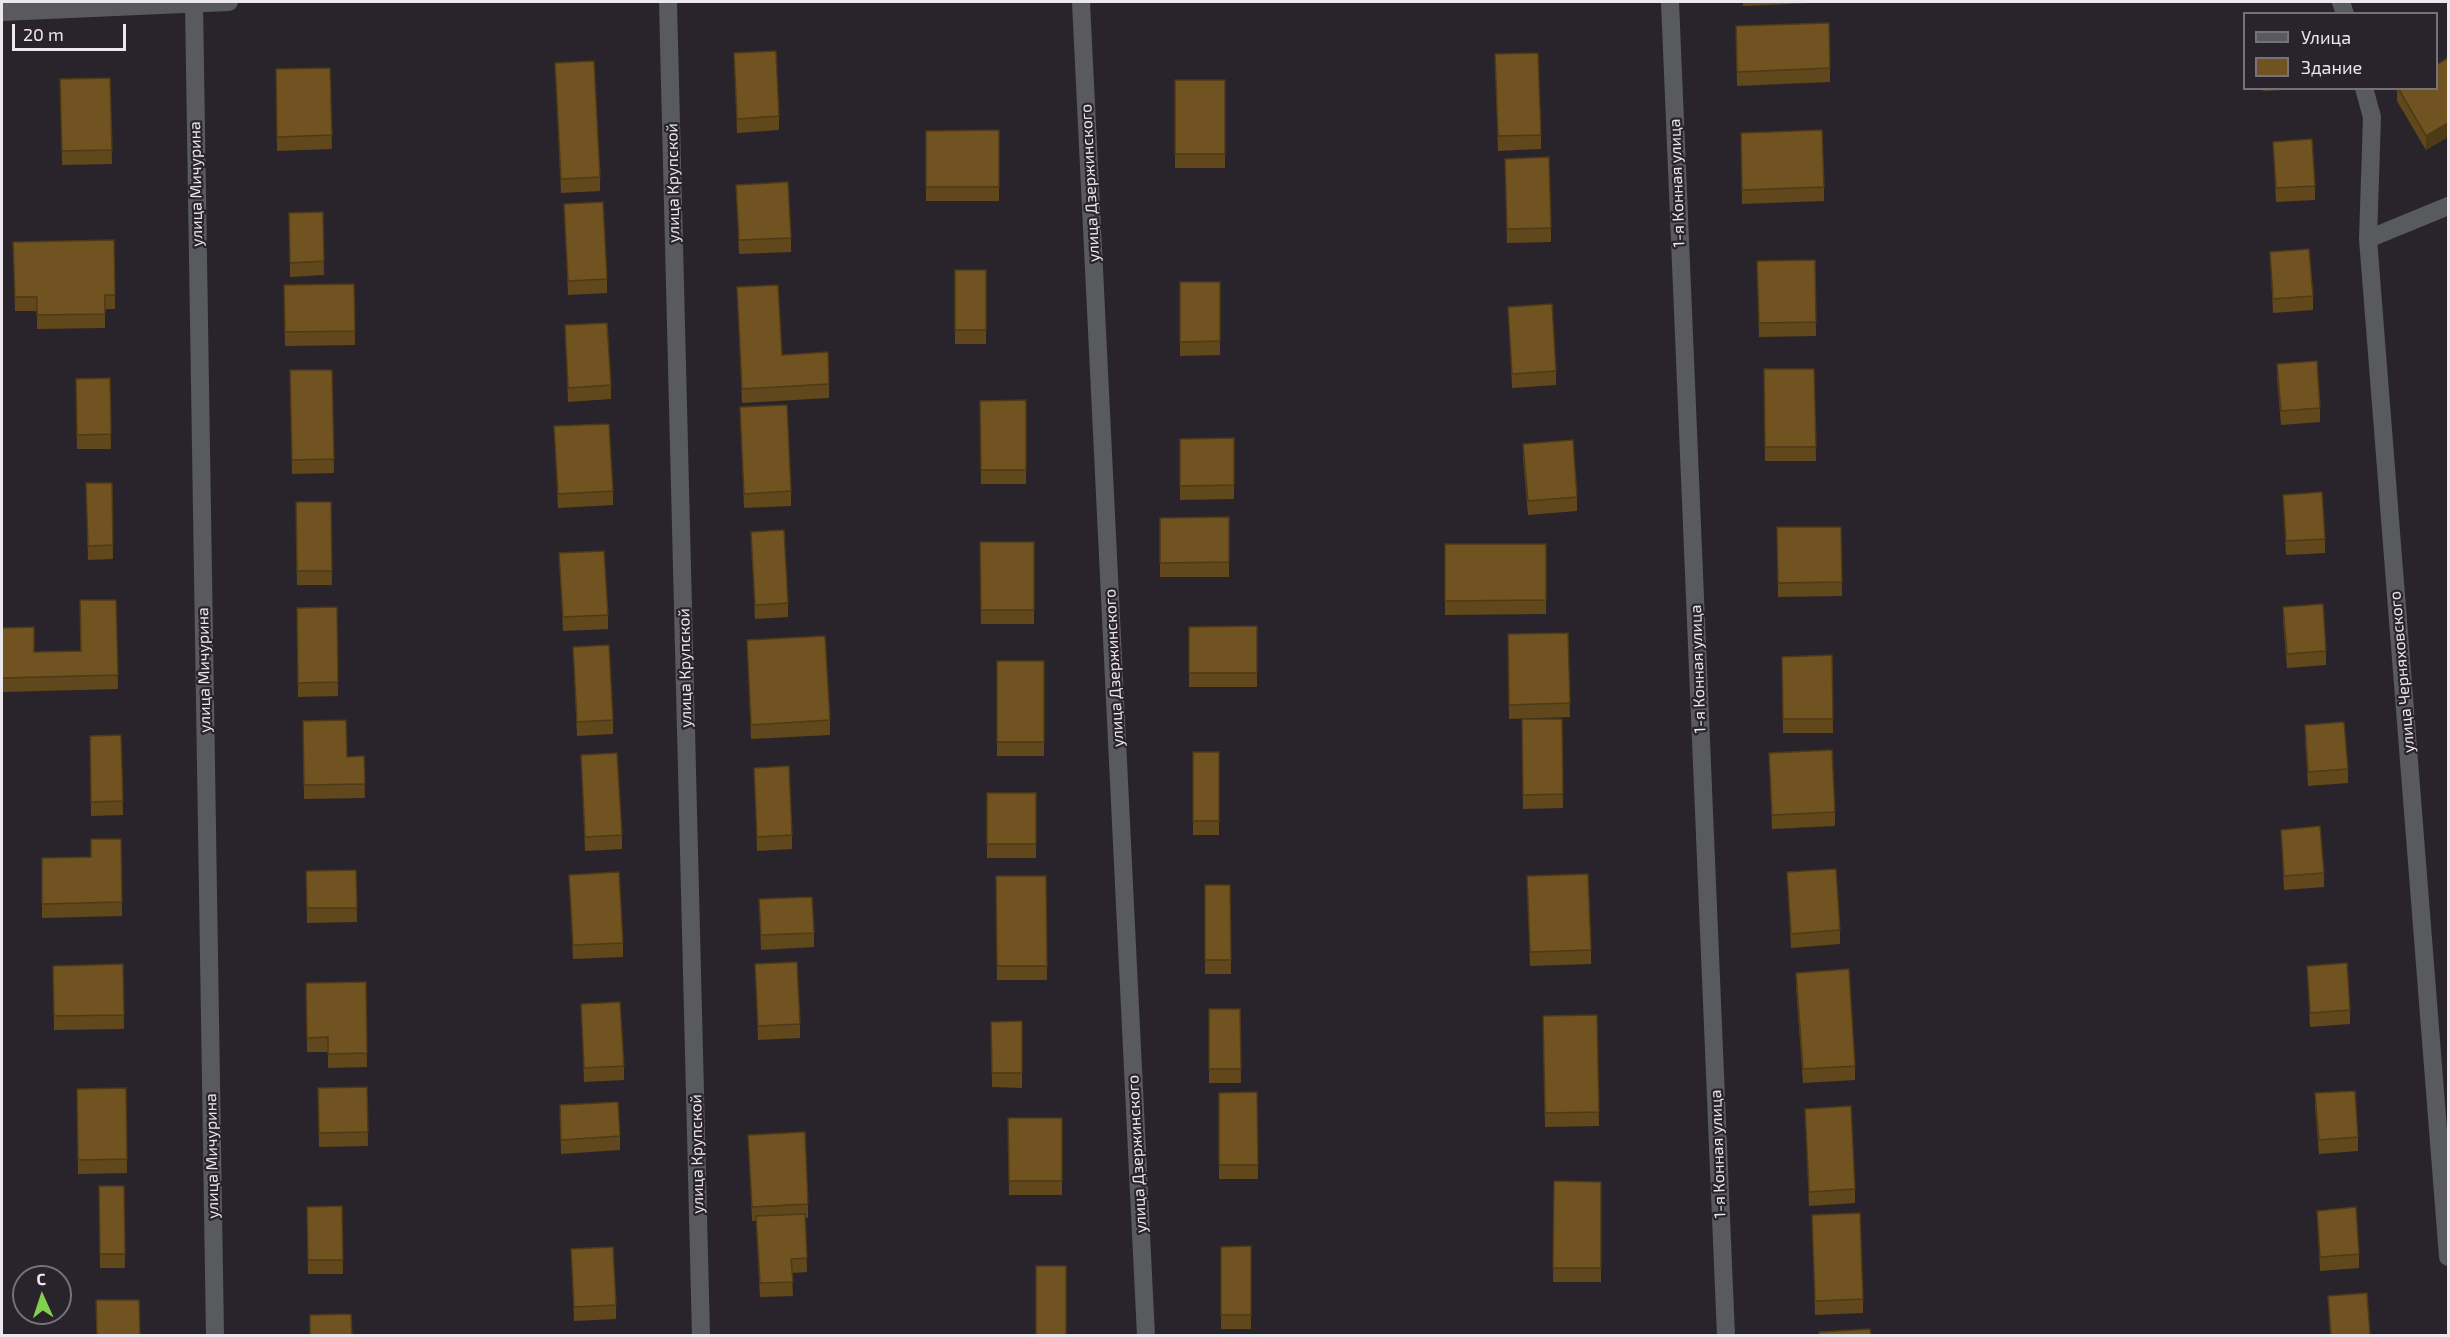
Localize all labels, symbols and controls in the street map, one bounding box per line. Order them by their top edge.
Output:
scale bar [15,12,129,50]
legend [2243,12,2438,90]
text: 20 m [23,23,64,45]
text: Улица [2301,26,2351,48]
text: Здание [2301,56,2362,78]
street label: улица Дзержинского [1076,103,1104,263]
street label: 1-я Конная улица [1665,118,1689,248]
street label: улица Мичурина [185,121,207,247]
street label: улица Крупской [662,123,684,243]
street label: улица Дзержинского [1100,588,1128,748]
street label: улица Черняховского [2385,590,2419,754]
street label: 1-я Конная улица [1686,604,1710,734]
street label: улица Мичурина [193,607,215,733]
street label: улица Крупской [674,608,696,728]
street label: улица Дзержинского [1123,1074,1151,1234]
street label: 1-я Конная улица [1706,1089,1730,1219]
street label: улица Мичурина [201,1093,223,1219]
street label: улица Крупской [686,1094,708,1214]
north arrow [12,1265,72,1325]
text: С [36,1269,46,1288]

